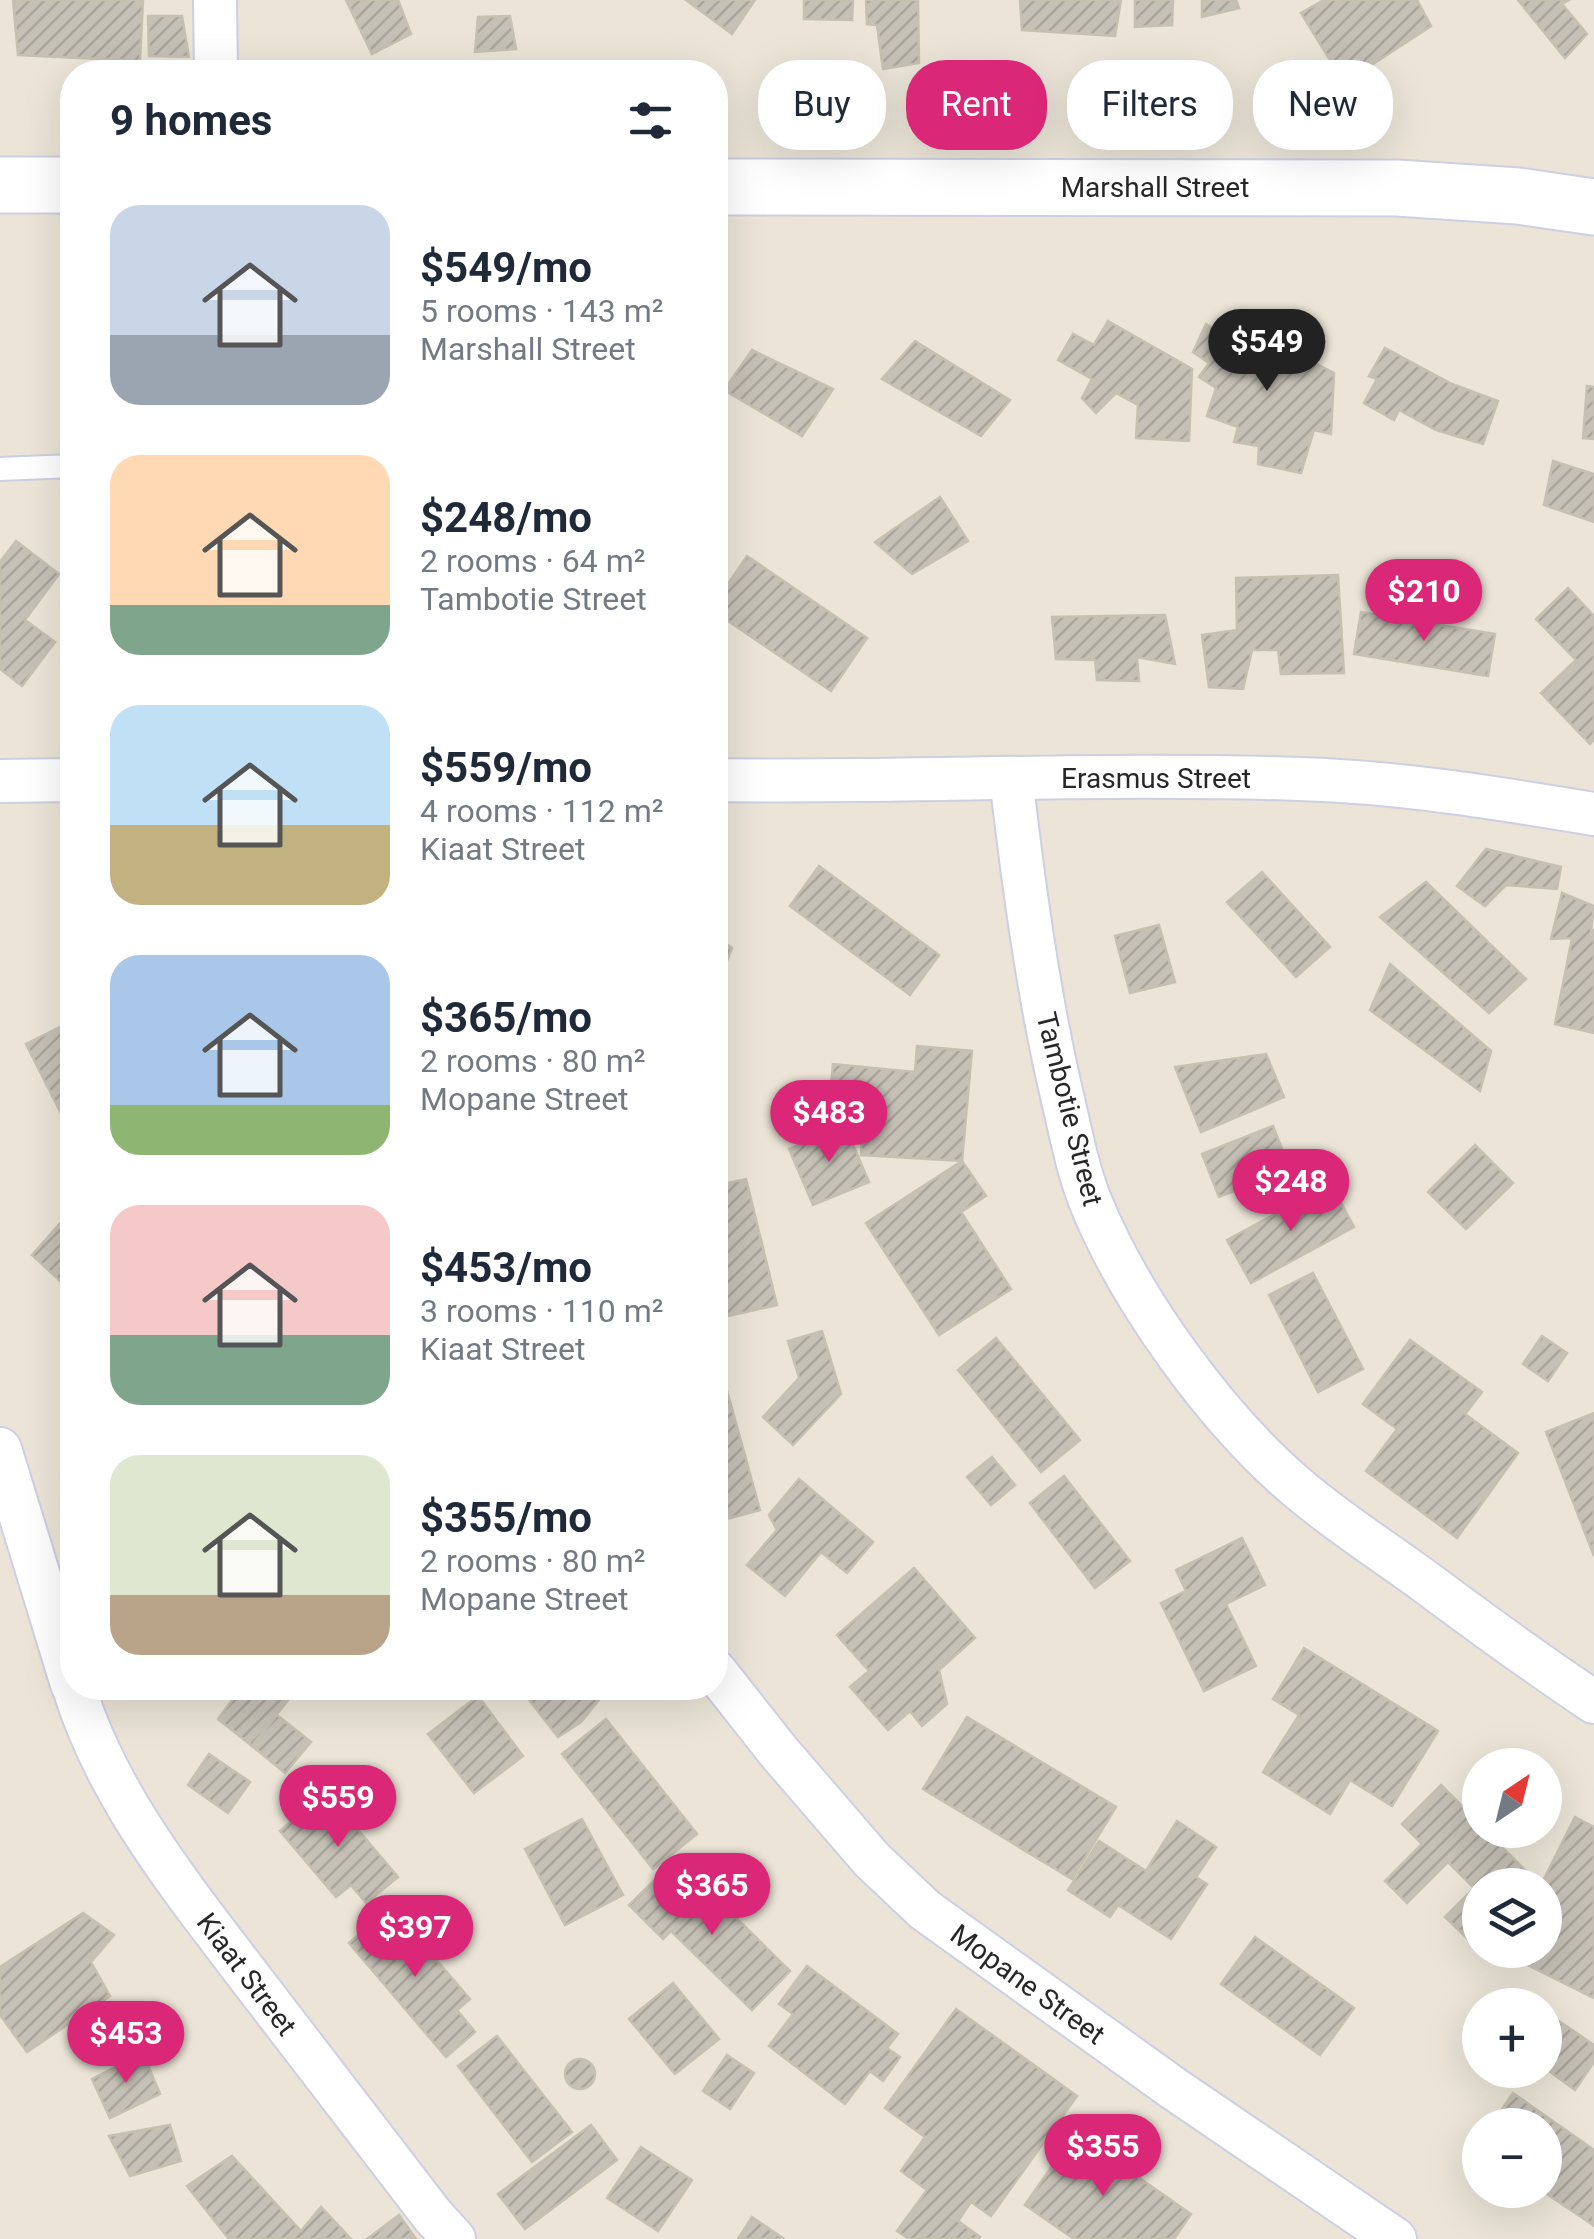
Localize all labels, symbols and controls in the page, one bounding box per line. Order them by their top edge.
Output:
chip: Buy [758,60,886,150]
chip: Rent [906,60,1047,150]
chip: Filters [1067,60,1233,150]
chip: New [1253,60,1393,150]
icon: filters [623,93,678,148]
text: 9 homes [110,96,272,145]
street label: Marshall Street [1061,171,1249,204]
text: $549/mo [420,243,592,292]
icon: home [190,245,310,365]
text: 5 rooms · 143 m² [420,292,663,330]
pin: $549 [1208,309,1326,394]
text: $549 [1230,322,1304,360]
text: Marshall Street [420,330,636,368]
text: $248/mo [420,493,592,542]
icon: home [190,495,310,615]
text: 2 rooms · 64 m² [420,542,645,580]
pin: $210 [1365,559,1483,644]
text: $210 [1387,572,1461,610]
text: Tambotie Street [420,580,647,618]
text: $559/mo [420,743,592,792]
icon: home [190,745,310,865]
street label: Erasmus Street [1061,762,1251,795]
text: 4 rooms · 112 m² [420,792,663,830]
text: Kiaat Street [420,830,586,868]
text: $365/mo [420,993,592,1042]
icon: home [190,995,310,1115]
street label: Tambotie Street [1030,1009,1110,1209]
text: 2 rooms · 80 m² [420,1042,645,1080]
text: Mopane Street [420,1080,629,1118]
pin: $483 [770,1080,888,1165]
text: $483 [792,1093,866,1131]
pin: $248 [1232,1149,1350,1234]
text: $248 [1254,1162,1328,1200]
text: $453/mo [420,1243,592,1292]
icon: home [190,1245,310,1365]
text: 3 rooms · 110 m² [420,1292,663,1330]
text: Kiaat Street [420,1330,586,1368]
text: $355/mo [420,1493,592,1542]
icon: home [190,1495,310,1615]
text: 2 rooms · 80 m² [420,1542,645,1580]
text: Mopane Street [420,1580,629,1618]
north arrow [1462,1748,1562,1848]
map controls [1462,1748,1562,2208]
pin: $559 [279,1765,397,1850]
text: $559 [301,1778,375,1816]
pin: $365 [653,1853,771,1938]
text: $365 [675,1866,749,1904]
button: layers [1462,1868,1562,1968]
pin: $397 [356,1895,474,1980]
street label: Kiaat Street [190,1907,303,2042]
text: $397 [378,1908,452,1946]
street label: Mopane Street [944,1917,1111,2051]
button: + [1462,1988,1562,2088]
pin: $453 [67,2001,185,2086]
text: $453 [89,2014,163,2052]
button: − [1462,2108,1562,2208]
pin: $355 [1044,2114,1162,2199]
text: $355 [1066,2127,1140,2165]

